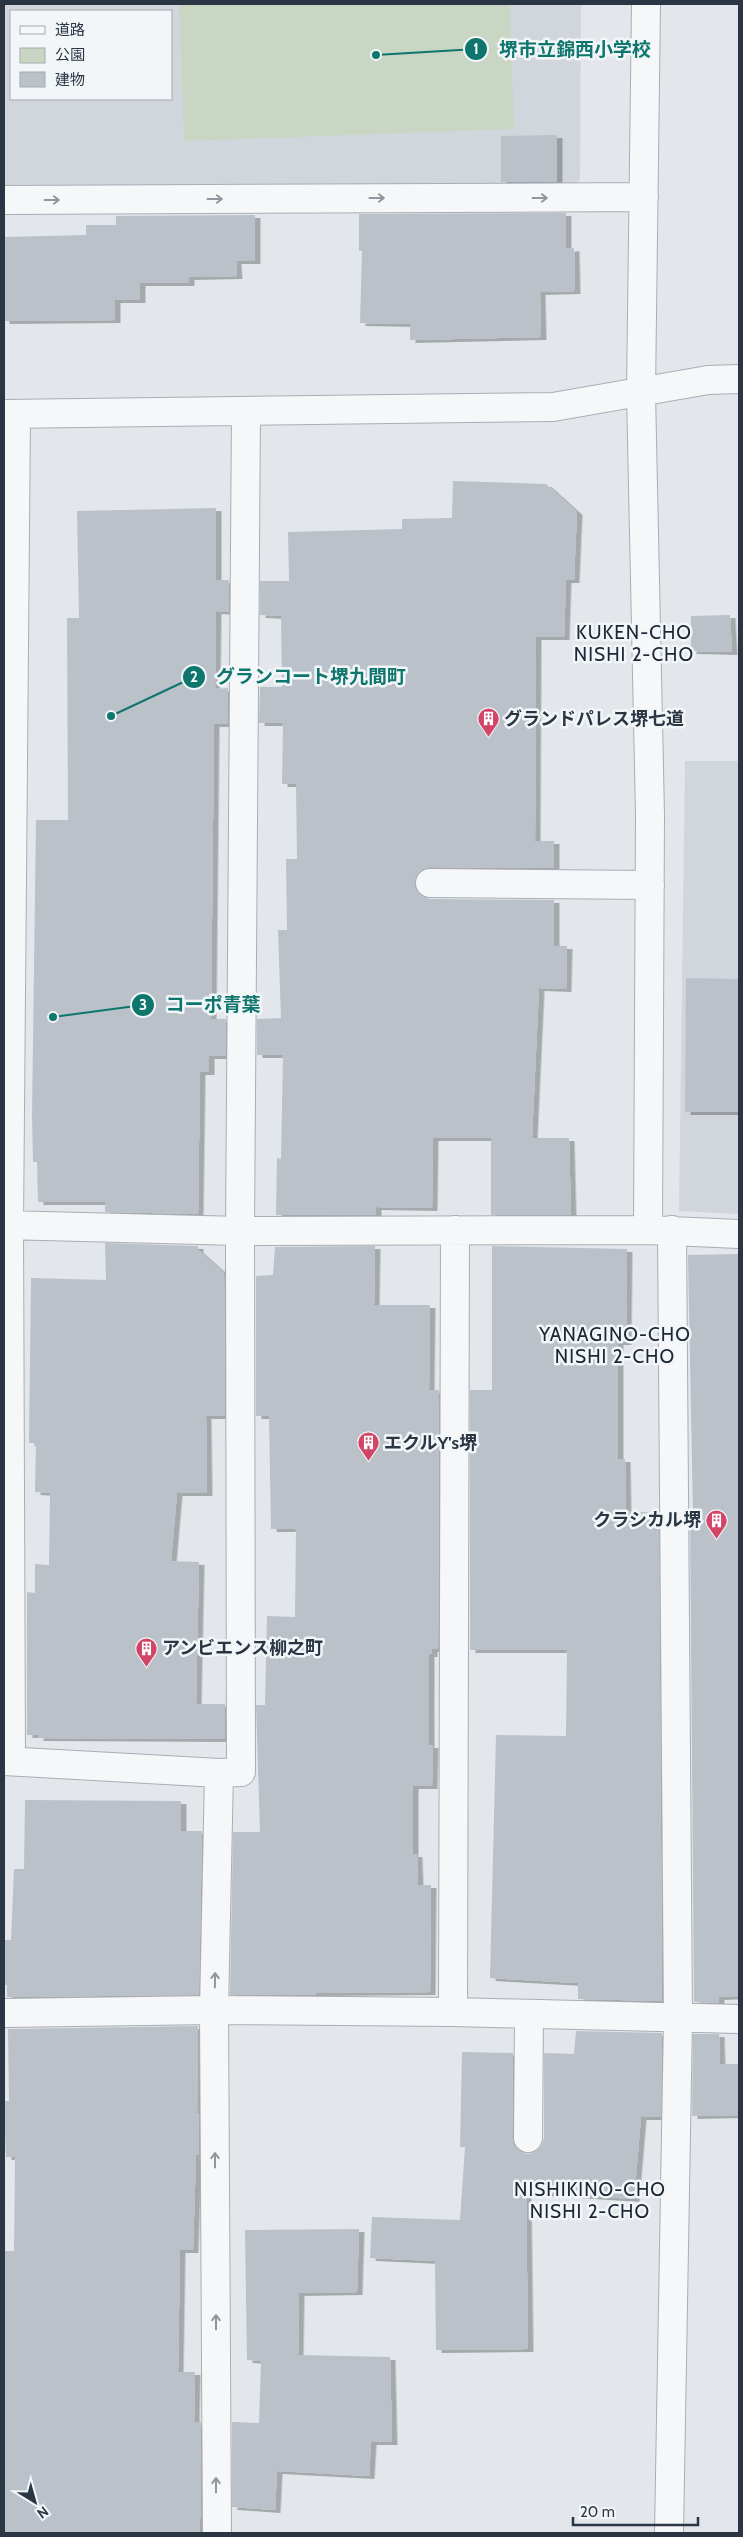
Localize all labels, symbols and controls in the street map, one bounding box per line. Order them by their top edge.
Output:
legend [10,10,172,100]
text: 道路 [55,21,85,39]
callout: 堺市立錦西小学校 [464,32,661,66]
text: 堺市立錦西小学校 [499,38,651,61]
text: 1 [473,40,479,58]
text: 公園 [55,46,85,64]
text: 建物 [55,71,85,89]
one-way arrow [369,193,385,203]
one-way arrow [532,193,548,202]
one-way arrow [206,194,223,204]
one-way arrow [44,195,60,205]
district label: KUKEN-CHO NISHI 2-CHO [574,621,694,666]
callout: グランコート堺九間町 [181,660,416,694]
text: グランコート堺九間町 [216,665,406,688]
text: 2 [190,668,198,686]
building icon: グランドパレス堺七道 [476,707,500,738]
place label: グランドパレス堺七道 [504,708,684,730]
callout: コーポ青葉 [131,988,271,1022]
text: コーポ青葉 [165,993,261,1016]
text: 3 [139,996,147,1014]
district label: YANAGINO-CHO NISHI 2-CHO [538,1323,691,1368]
building icon: エクルY's堺 [356,1431,380,1462]
place label: エクルY's堺 [384,1432,478,1454]
building icon: クラシカル堺 [705,1508,729,1539]
place label: クラシカル堺 [593,1509,702,1531]
building icon: アンビエンス柳之町 [134,1636,158,1667]
place label: アンビエンス柳之町 [162,1637,323,1659]
one-way arrow [210,1972,220,1988]
one-way arrow [210,2152,220,2168]
district label: NISHIKINO-CHO NISHI 2-CHO [514,2178,666,2223]
one-way arrow [211,2314,221,2330]
north arrow [10,2477,60,2527]
one-way arrow [211,2477,221,2493]
scale bar [573,2494,698,2526]
text: N [33,2502,52,2523]
text: 20 m [580,2503,615,2521]

